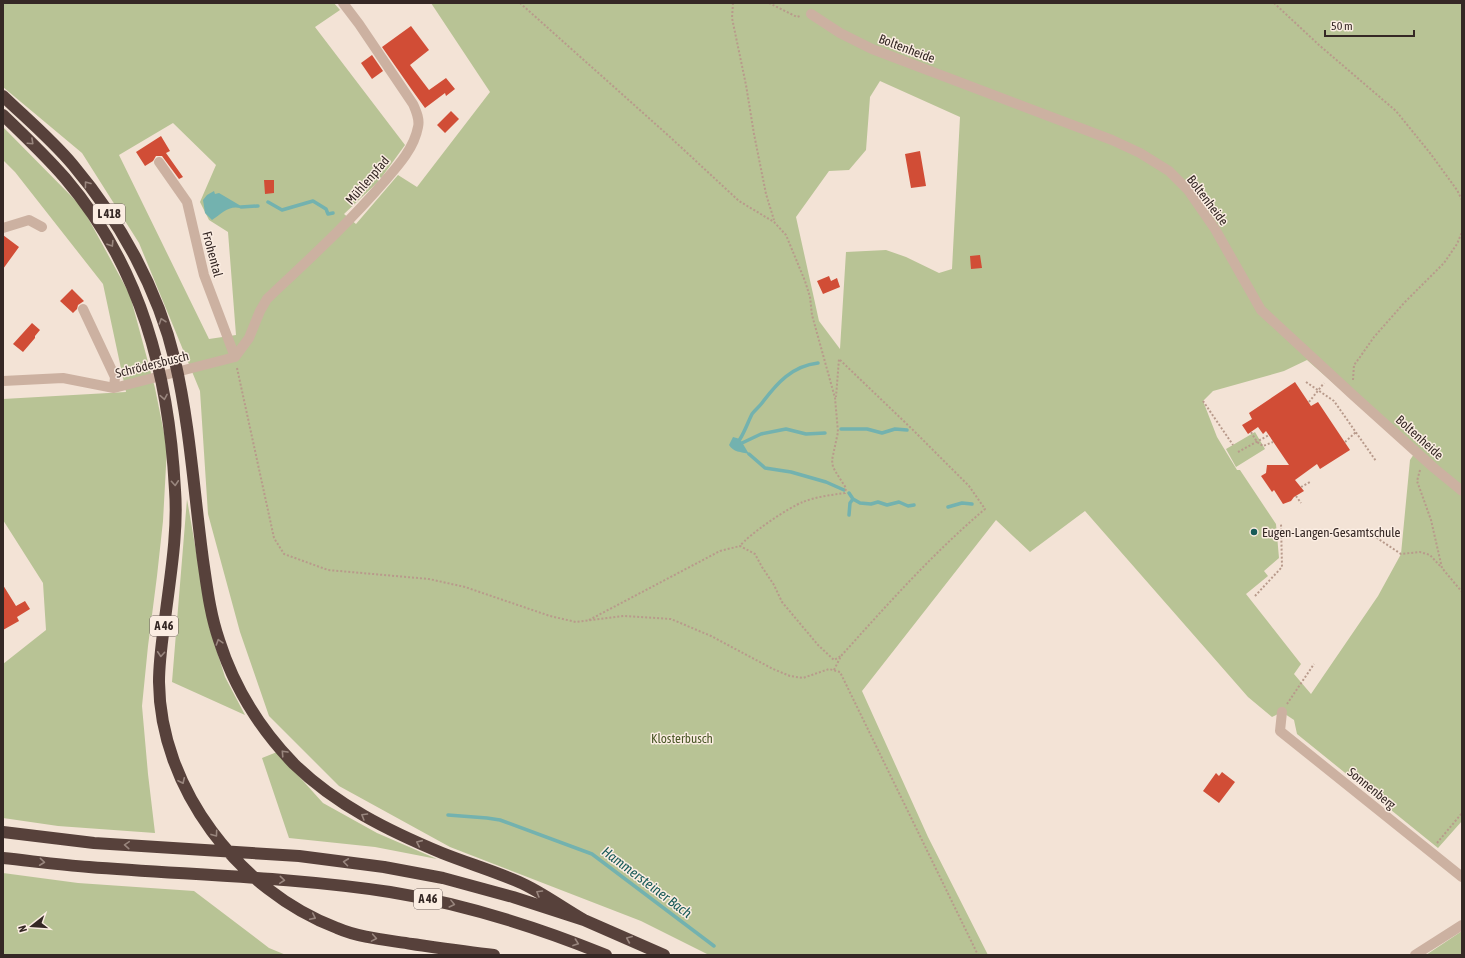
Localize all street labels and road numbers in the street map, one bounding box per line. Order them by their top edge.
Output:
street label: Boltenheide [877,31,937,66]
street label: Mühlenpfad [342,153,392,207]
street label: Boltenheide [1184,172,1231,228]
road number: L 418 [93,204,125,224]
street label: Frohental [199,230,226,279]
street label: Schrödersbusch [114,348,190,381]
street label: Boltenheide [1393,412,1447,463]
road number: A 46 [150,616,178,636]
street label: Sonnenberg [1345,764,1399,813]
road number: A 46 [414,889,442,909]

